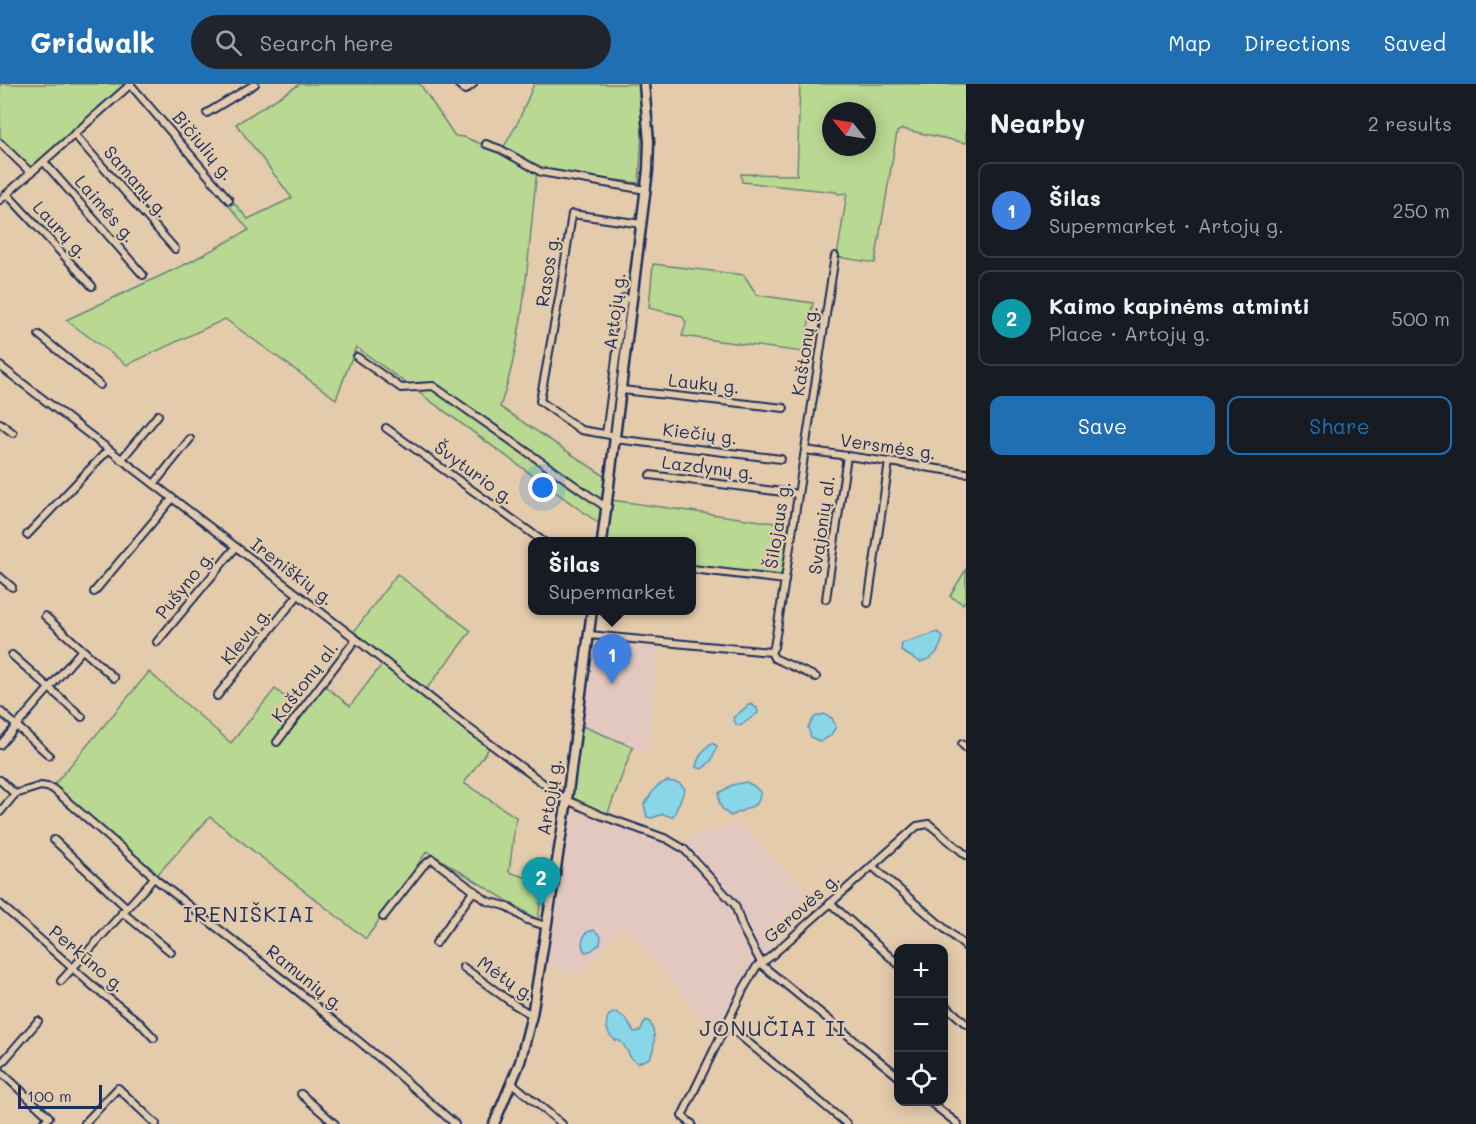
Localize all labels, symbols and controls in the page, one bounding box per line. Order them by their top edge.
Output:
search box [191,15,611,69]
text: Gridwalk [30,24,155,60]
icon: search [212,26,245,59]
text: Search here [260,28,394,57]
text: Map [1168,29,1211,56]
text: Directions [1244,29,1351,56]
text: Saved [1384,29,1446,56]
north arrow [822,102,876,156]
street label: Bičiulių g. [168,105,240,185]
text: Nearby [990,106,1085,140]
text: 2 results [1368,110,1452,136]
street label: Samanų g. [99,140,175,223]
street label: Laimės g. [70,169,142,247]
text: Šilas [1049,183,1101,212]
street label: Laurų g. [28,195,94,263]
text: 1 [1007,197,1016,223]
text: 250 m [1393,197,1450,223]
text: Supermarket · Artojų g. [1049,212,1284,238]
street label: Rasos g. [529,233,565,309]
street label: Artojų g. [597,271,631,351]
text: Kaimo kapinėms atminti [1049,291,1310,320]
street label: Kaštonų g. [785,304,823,398]
text: 2 [1006,305,1017,331]
text: 500 m [1391,305,1450,331]
text: Place · Artojų g. [1049,320,1210,346]
street label: Laukų g. [667,367,741,399]
button: Save [990,396,1215,455]
button: Share [1227,396,1452,455]
street label: Kiečių g. [661,417,739,449]
street label: Versmės g. [839,427,938,465]
street label: Švyturio g. [430,435,519,509]
street label: Lazdynų g. [661,449,756,485]
your location [528,473,557,502]
street label: Svajonių al. [802,474,840,576]
street label: Šilojaus g. [758,479,796,570]
street label: Ireniškių g. [246,532,339,610]
popup [528,537,696,615]
street label: Pušyno g. [149,545,219,623]
text: Šilas [548,549,600,578]
text: Supermarket [548,578,676,604]
street label: Klevų g. [215,602,276,669]
pin: 1 [592,634,632,684]
street label: Kaštonų al. [265,636,343,727]
street label: Artojų g. [531,757,567,837]
pin: 2 [522,858,560,907]
street label: Gerovės g. [758,867,845,948]
district label: IRENIŠKIAI [183,900,315,927]
street label: Perkūno g. [44,919,131,997]
street label: Ramunių g. [262,938,350,1016]
map controls [894,944,948,1106]
button: + [894,944,948,998]
street label: Mėtų g. [473,950,540,1006]
button: − [894,998,948,1052]
district label: JONUČIAI II [699,1014,847,1041]
button: locate [894,1052,948,1106]
scale bar [18,1082,102,1110]
text: 100 m [27,1085,72,1106]

